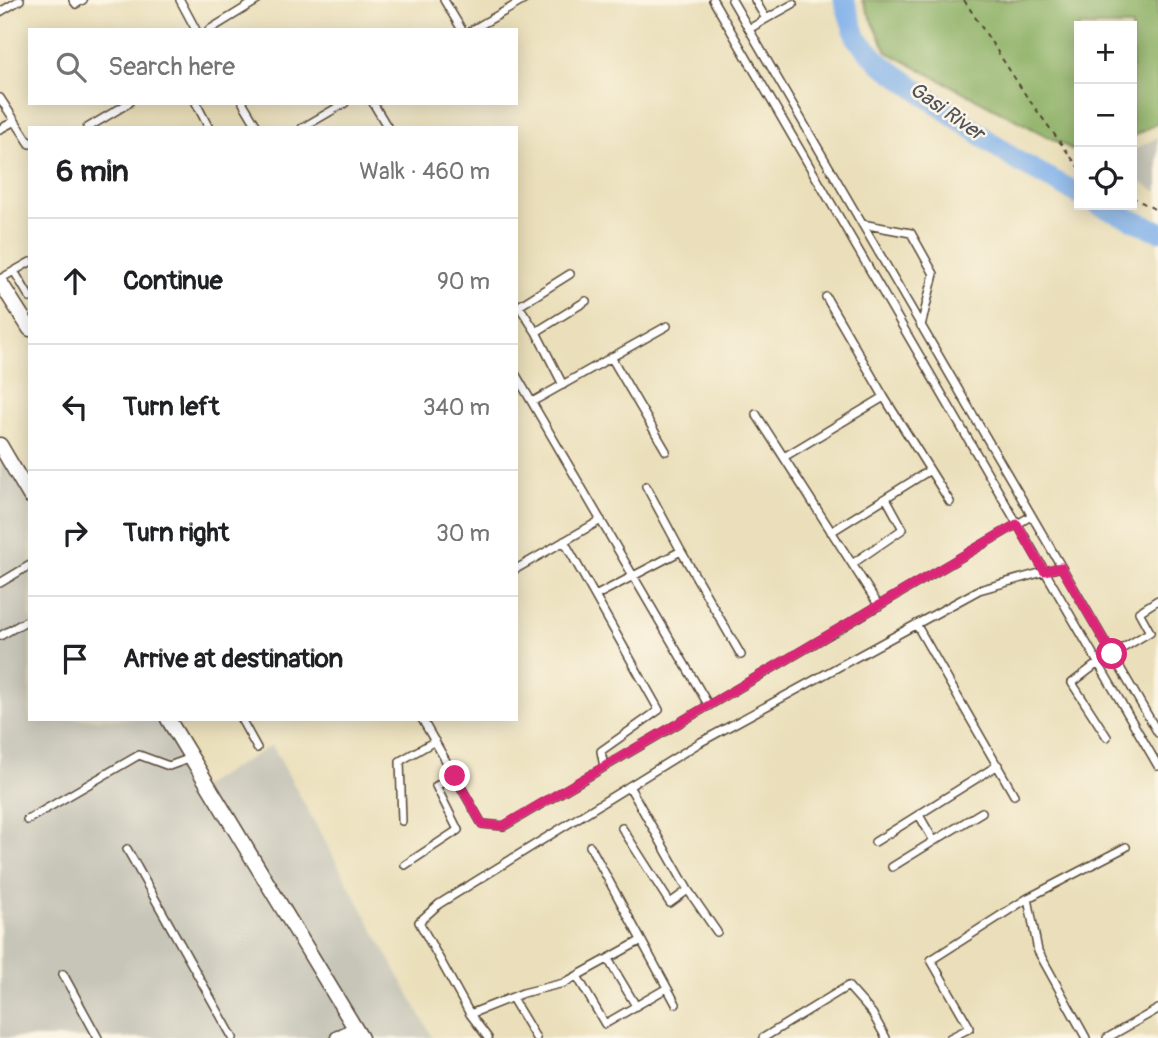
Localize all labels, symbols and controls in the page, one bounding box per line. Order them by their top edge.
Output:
map controls [1074,21,1137,210]
button: + [1074,21,1137,84]
search box [28,28,518,105]
icon: search [52,48,90,86]
text: Search here [108,51,235,83]
water label: Gasi River [904,76,991,148]
button: − [1074,84,1137,147]
button: locate [1074,147,1137,210]
text: 6 min [56,153,129,190]
text: Walk · 460 m [359,157,490,186]
icon: ahead [56,262,94,300]
text: Continue [123,265,223,297]
text: 90 m [437,267,490,296]
icon: left [56,388,94,426]
text: Turn left [123,391,219,423]
text: 340 m [423,393,490,422]
icon: right [56,514,94,552]
text: Turn right [123,517,229,549]
text: 30 m [436,519,490,548]
route start [1096,638,1127,669]
icon: arrive [56,640,94,678]
text: Arrive at destination [123,643,343,675]
route end [439,760,470,791]

